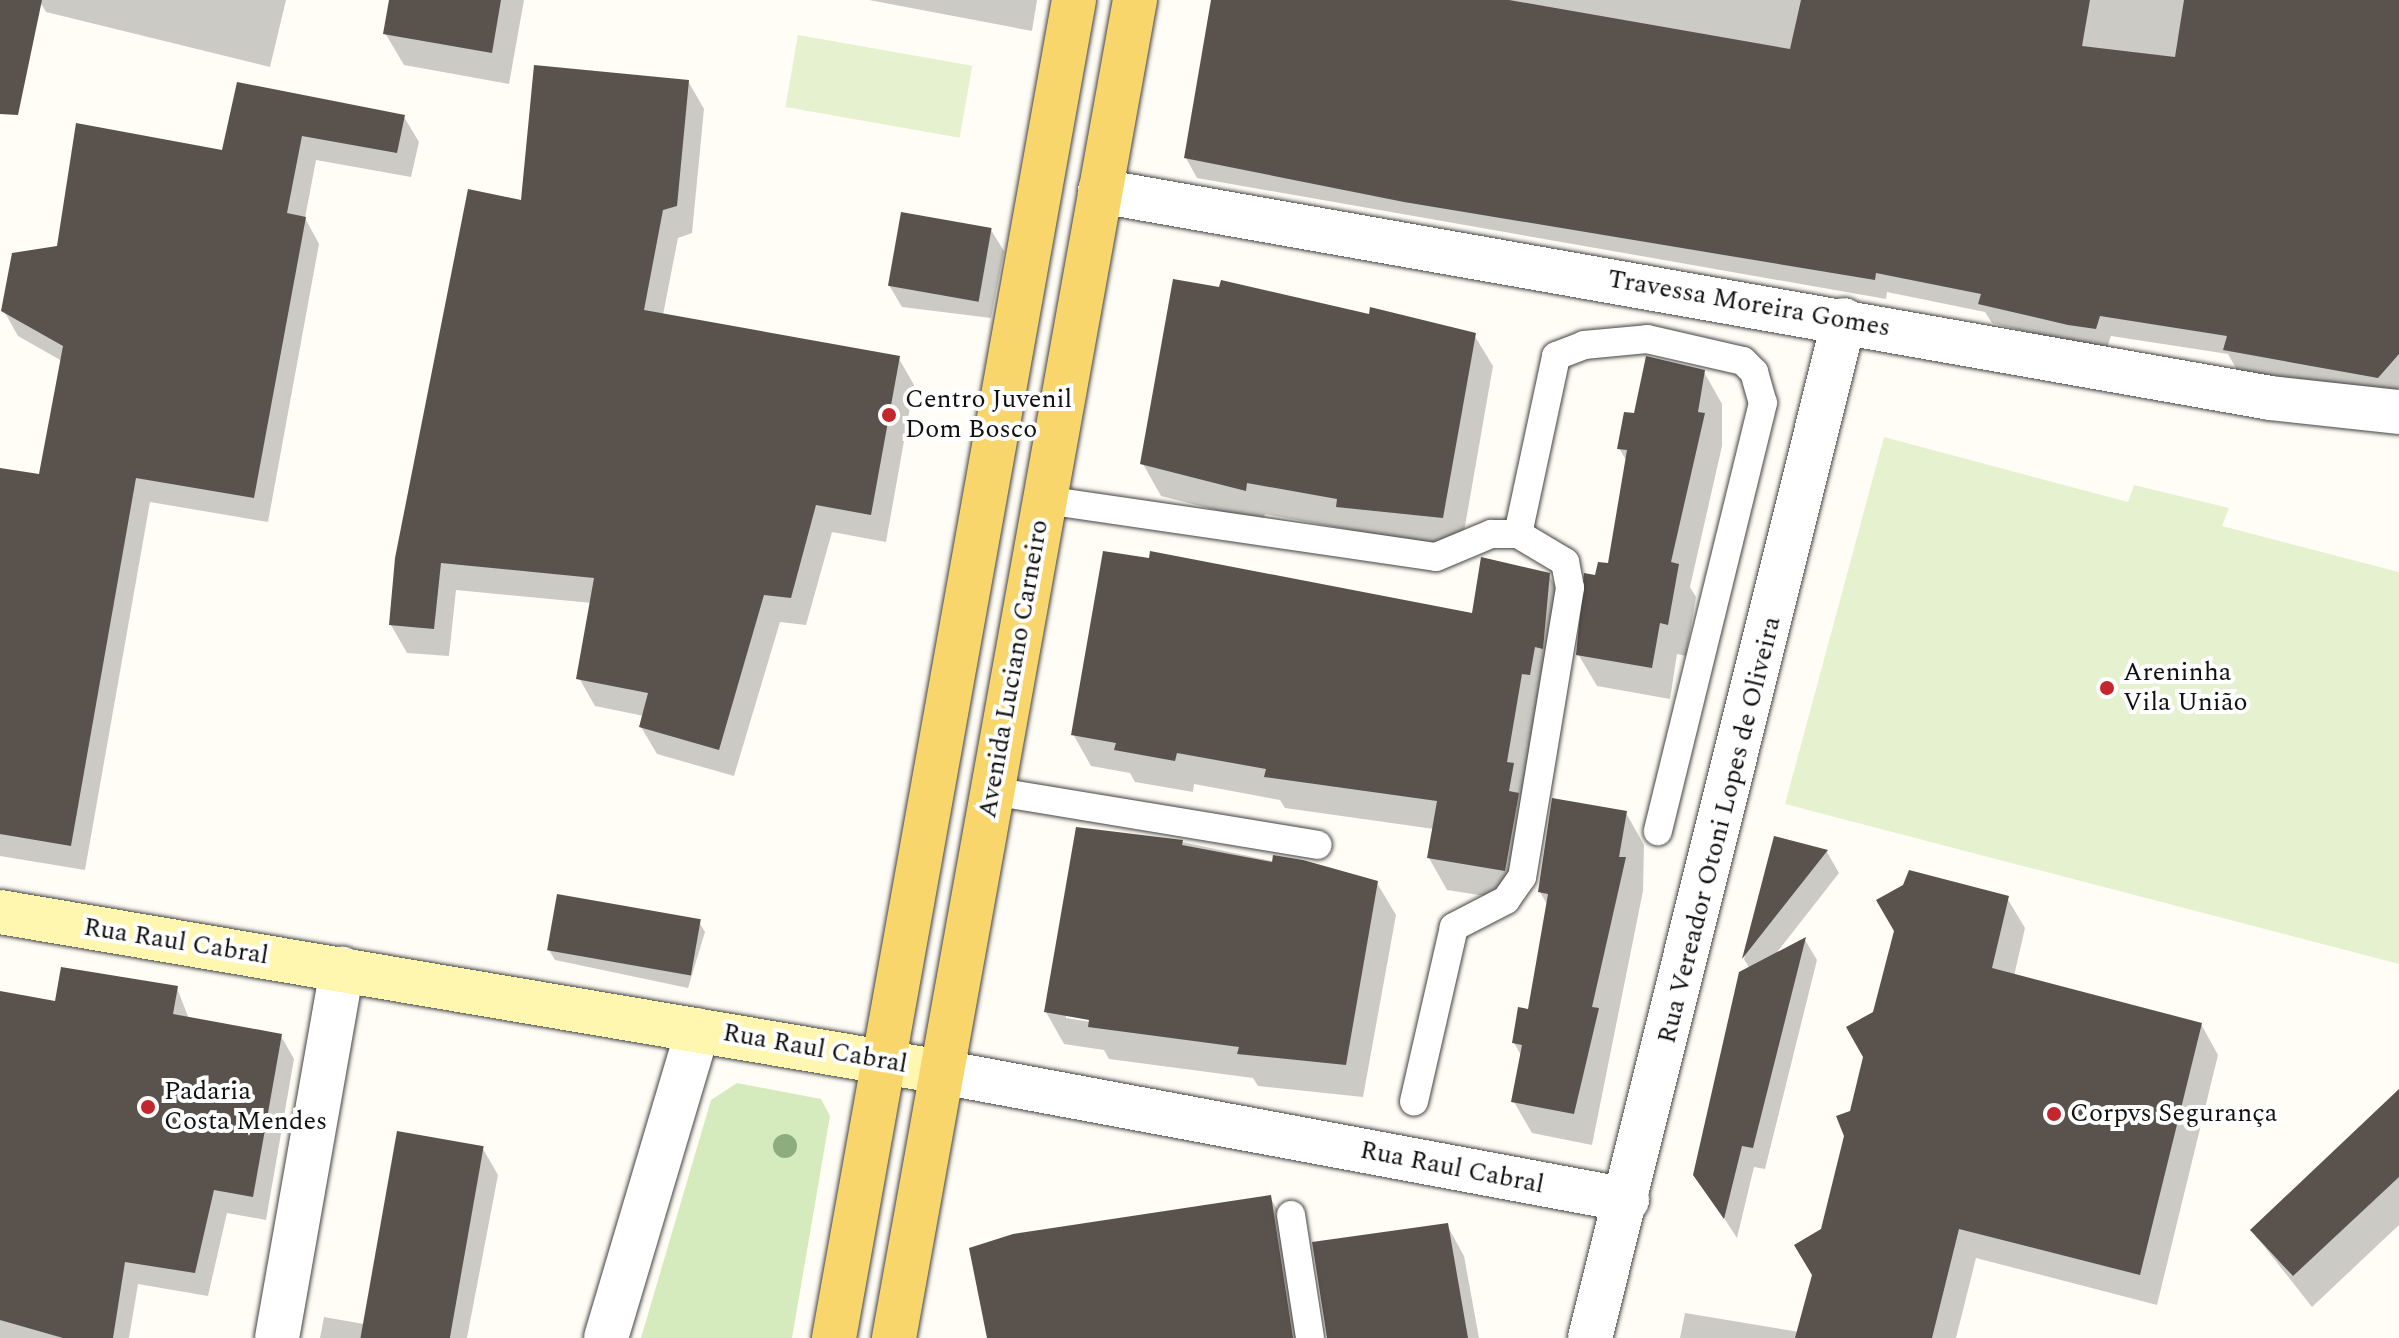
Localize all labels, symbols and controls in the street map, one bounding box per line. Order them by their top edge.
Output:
street label: Travessa Moreira Gomes [1605,264,1893,344]
place label: Centro Juvenil Dom Bosco [905,384,1072,446]
marker: Centro Juvenil Dom Bosco [880,406,898,424]
street label: Avenida Luciano Carneiro [972,517,1056,821]
street label: Rua Vereador Otoni Lopes de Oliveira [1652,613,1788,1047]
place label: Areninha Vila União [2123,657,2248,718]
marker: Areninha Vila União [2098,679,2116,697]
street label: Rua Raul Cabral [81,912,271,972]
street label: Rua Raul Cabral [720,1017,910,1081]
place label: Padaria Costa Mendes [164,1076,327,1138]
marker: Padaria Costa Mendes [139,1098,157,1116]
place label: Corpvs Segurança [2070,1098,2277,1130]
marker: Corpvs Segurança [2045,1105,2063,1123]
street label: Rua Raul Cabral [1357,1135,1547,1201]

